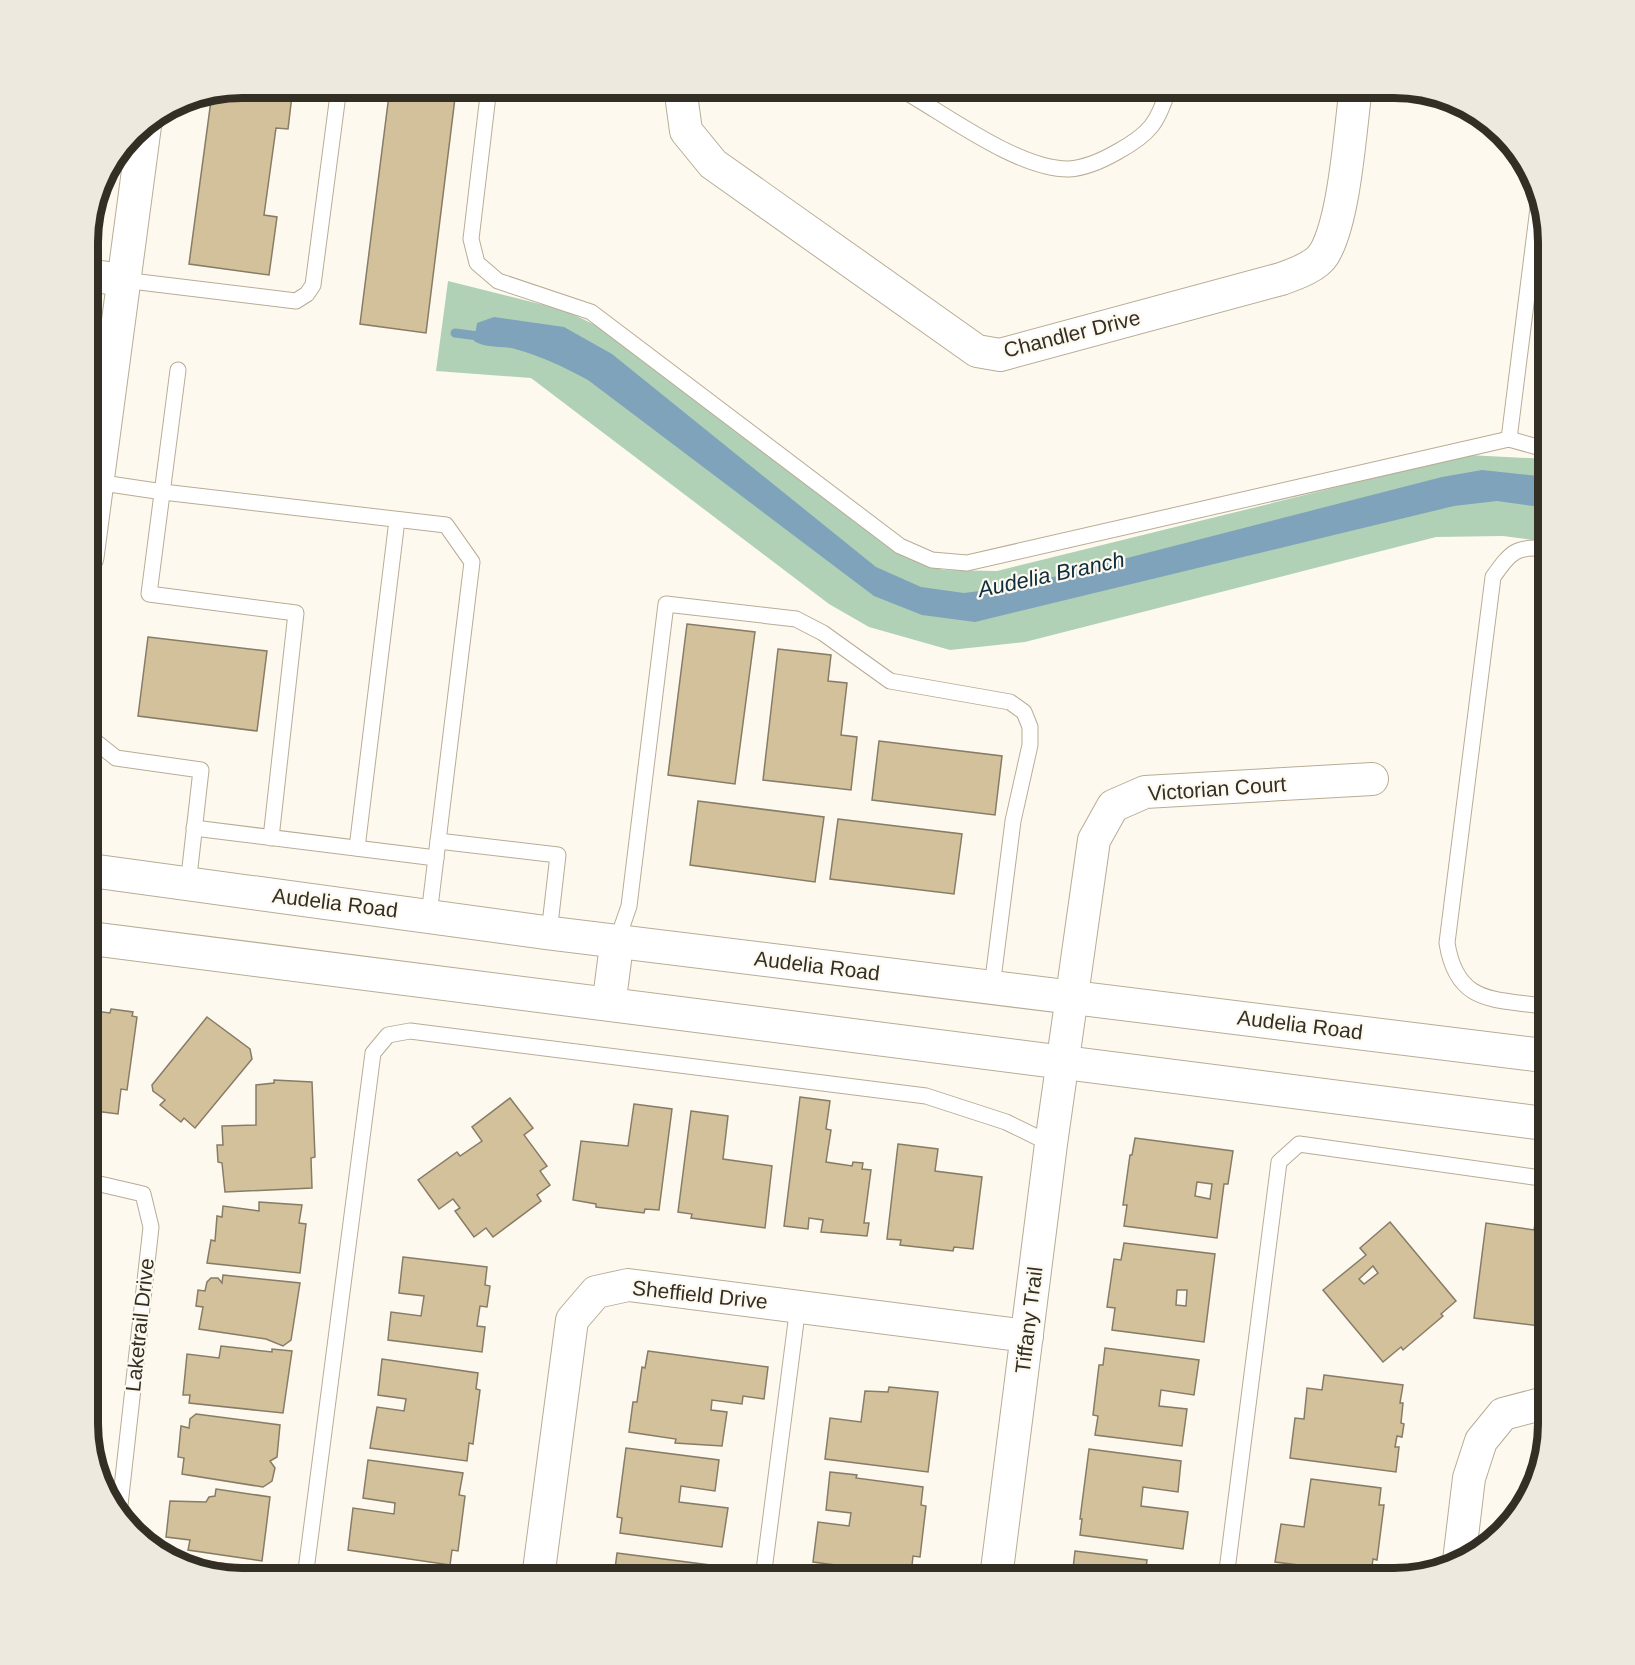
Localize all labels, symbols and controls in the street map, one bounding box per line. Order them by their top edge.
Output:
street label: Chandler Drive [1001,305,1143,362]
water label: Audelia Branch [974,547,1127,603]
street label: Victorian Court [1147,772,1287,805]
street label: Audelia Road [271,883,399,922]
street label: Audelia Road [753,946,881,985]
street label: Audelia Road [1236,1005,1364,1044]
street label: Laketrail Drive [121,1257,158,1393]
street label: Tiffany Trail [1011,1265,1046,1375]
street label: Sheffield Drive [631,1276,769,1313]

